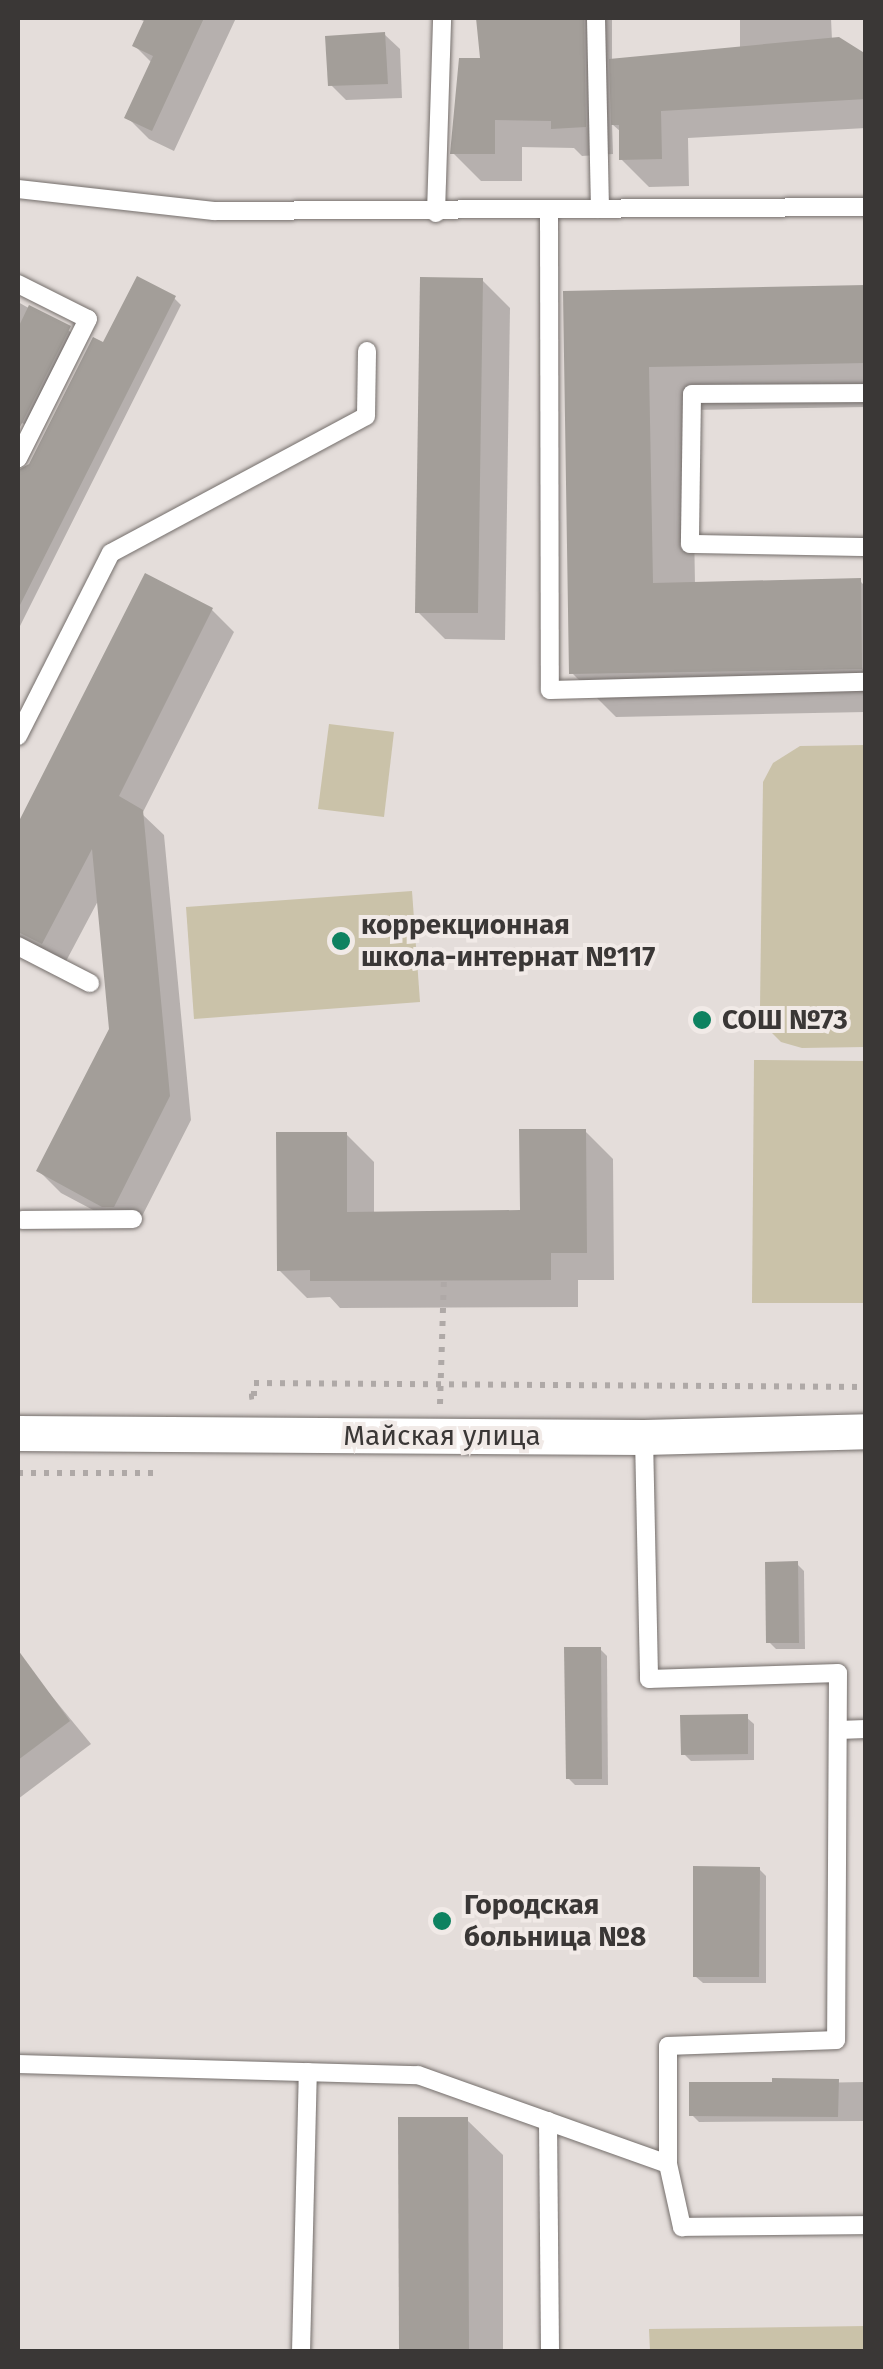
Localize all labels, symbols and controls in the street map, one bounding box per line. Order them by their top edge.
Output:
place label: коррекционная школа-интернат №117 [361,908,655,974]
marker: коррекционная школа-интернат №117 [330,930,352,952]
place label: СОШ №73 [722,1003,848,1037]
marker: СОШ №73 [691,1009,713,1031]
street label: Майская улица [343,1419,541,1453]
place label: Городская больница №8 [464,1888,646,1954]
marker: Городская больница №8 [429,1908,455,1934]

